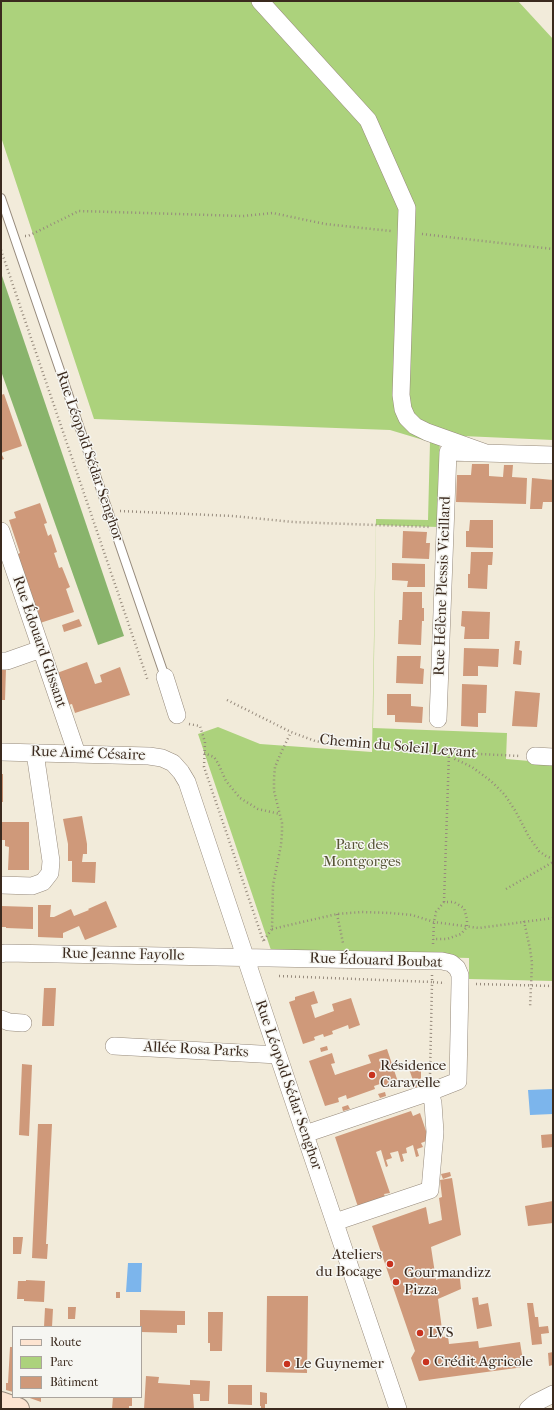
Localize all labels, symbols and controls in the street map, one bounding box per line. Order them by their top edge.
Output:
street label: Rue Léopold Sédar Senghor [51,368,127,544]
street label: Rue Hélène Plessis Vieillard [431,496,455,676]
street label: Rue Édouard Glissant [8,574,70,710]
street label: Chemin du Soleil Levant [319,731,477,763]
street label: Rue Aimé Césaire [30,743,146,765]
park label: Parc des Montgorges [323,836,401,871]
street label: Rue Jeanne Fayolle [61,945,185,965]
street label: Rue Édouard Boubat [309,950,443,972]
street label: Rue Léopold Sédar Senghor [250,997,326,1173]
street label: Allée Rosa Parks [143,1038,249,1062]
place label: Résidence Caravelle [380,1057,446,1092]
marker: Résidence Caravelle [367,1070,377,1080]
place label: Ateliers du Bocage [316,1246,382,1281]
marker: Ateliers du Bocage [385,1259,395,1269]
place label: Gourmandizz Pizza [404,1264,491,1299]
marker: Gourmandizz Pizza [391,1277,401,1287]
place label: LVS [428,1324,453,1342]
legend [12,1326,142,1398]
marker: LVS [415,1328,425,1338]
text: Route [50,1335,82,1349]
place label: Crédit Agricole [434,1353,533,1371]
text: Parc [50,1355,73,1369]
place label: Le Guynemer [295,1355,384,1373]
marker: Crédit Agricole [421,1357,431,1367]
marker: Le Guynemer [282,1359,292,1369]
text: Bâtiment [50,1375,98,1389]

